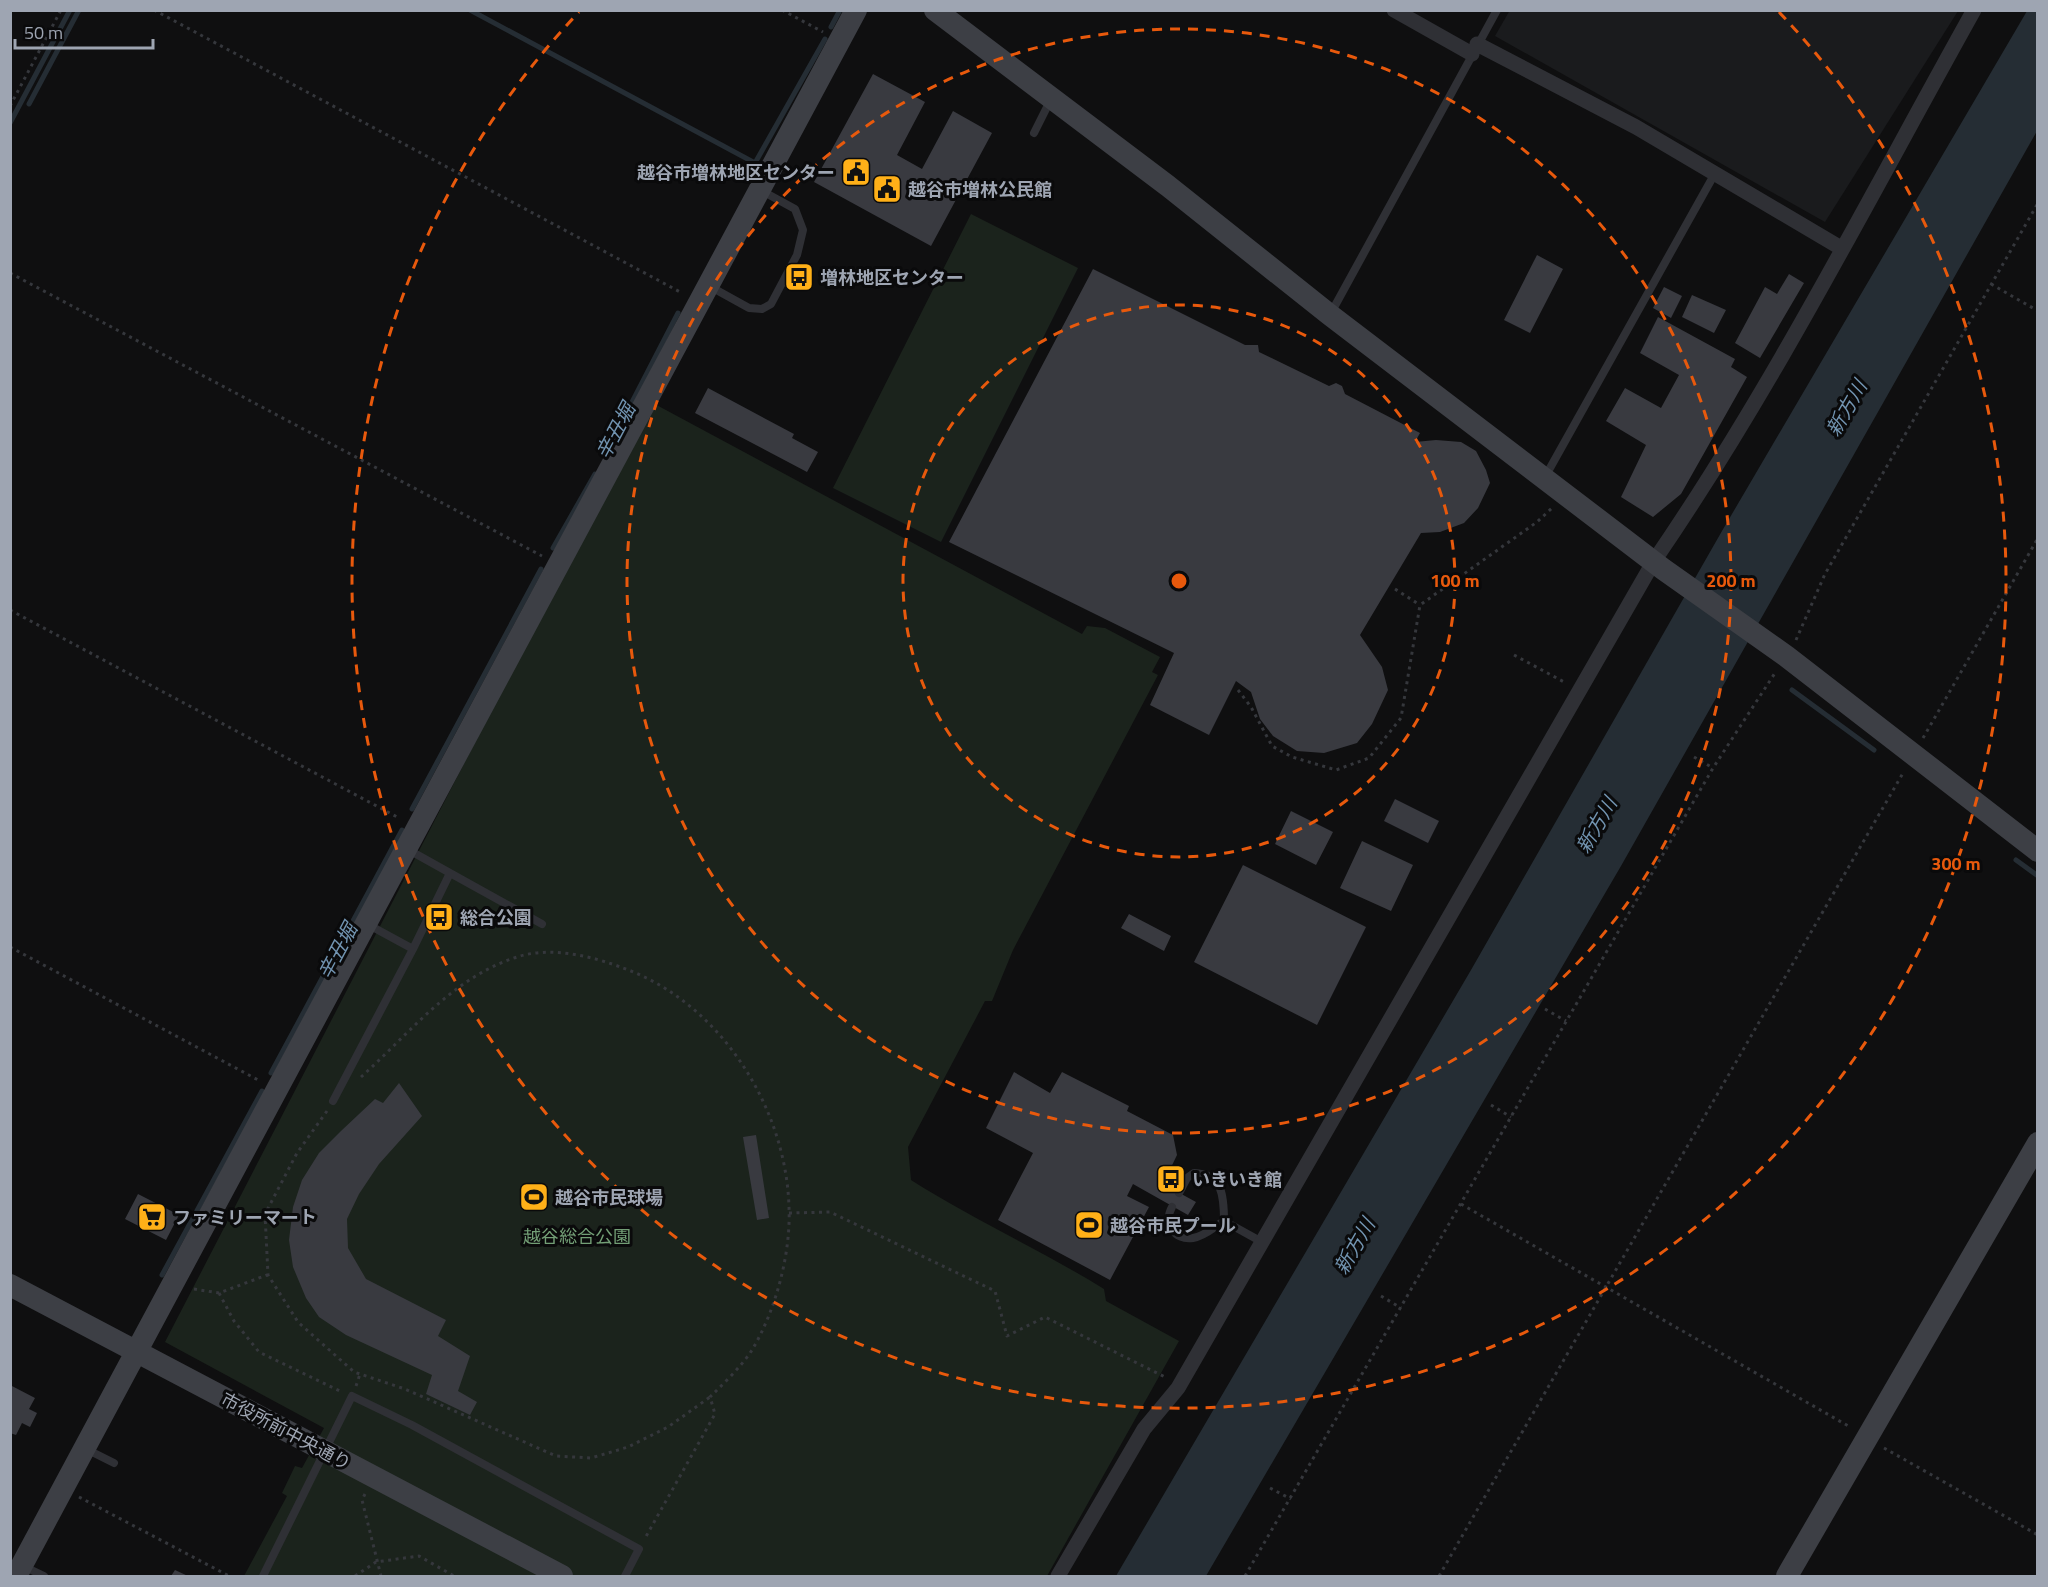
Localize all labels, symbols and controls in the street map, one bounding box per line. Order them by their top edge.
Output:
scale bar [15,12,153,50]
text: 50 m [24,19,63,46]
public building icon: 越谷市増林地区センター [840,156,872,188]
place label: 越谷市増林地区センター [637,159,835,186]
public building icon: 越谷市増林公民館 [871,173,903,205]
place label: 越谷市増林公民館 [908,176,1052,203]
bus stop icon: 増林地区センター [783,261,815,293]
place label: 増林地区センター [820,264,964,291]
water label: 新方川 [1818,373,1875,442]
water label: 辛丑堀 [587,395,644,465]
text: 100 m [1430,567,1480,594]
text: 200 m [1706,567,1756,594]
centre of rings [1169,571,1189,591]
water label: 新方川 [1568,790,1625,859]
text: 300 m [1931,850,1981,877]
bus stop icon: 総合公園 [423,901,455,933]
place label: 総合公園 [460,904,532,931]
water label: 辛丑堀 [309,915,366,985]
bus stop icon: いきいき館 [1155,1163,1187,1195]
place label: いきいき館 [1192,1166,1282,1193]
sports icon: 越谷市民球場 [518,1181,550,1213]
place label: 越谷市民球場 [555,1184,663,1211]
supermarket icon: ファミリーマート [136,1201,168,1233]
place label: ファミリーマート [173,1204,317,1231]
sports icon: 越谷市民プール [1073,1209,1105,1241]
water label: 新方川 [1326,1211,1383,1280]
place label: 越谷市民プール [1110,1212,1236,1239]
park label: 越谷総合公園 [523,1223,631,1250]
street label: 市役所前中央通り [216,1385,356,1477]

